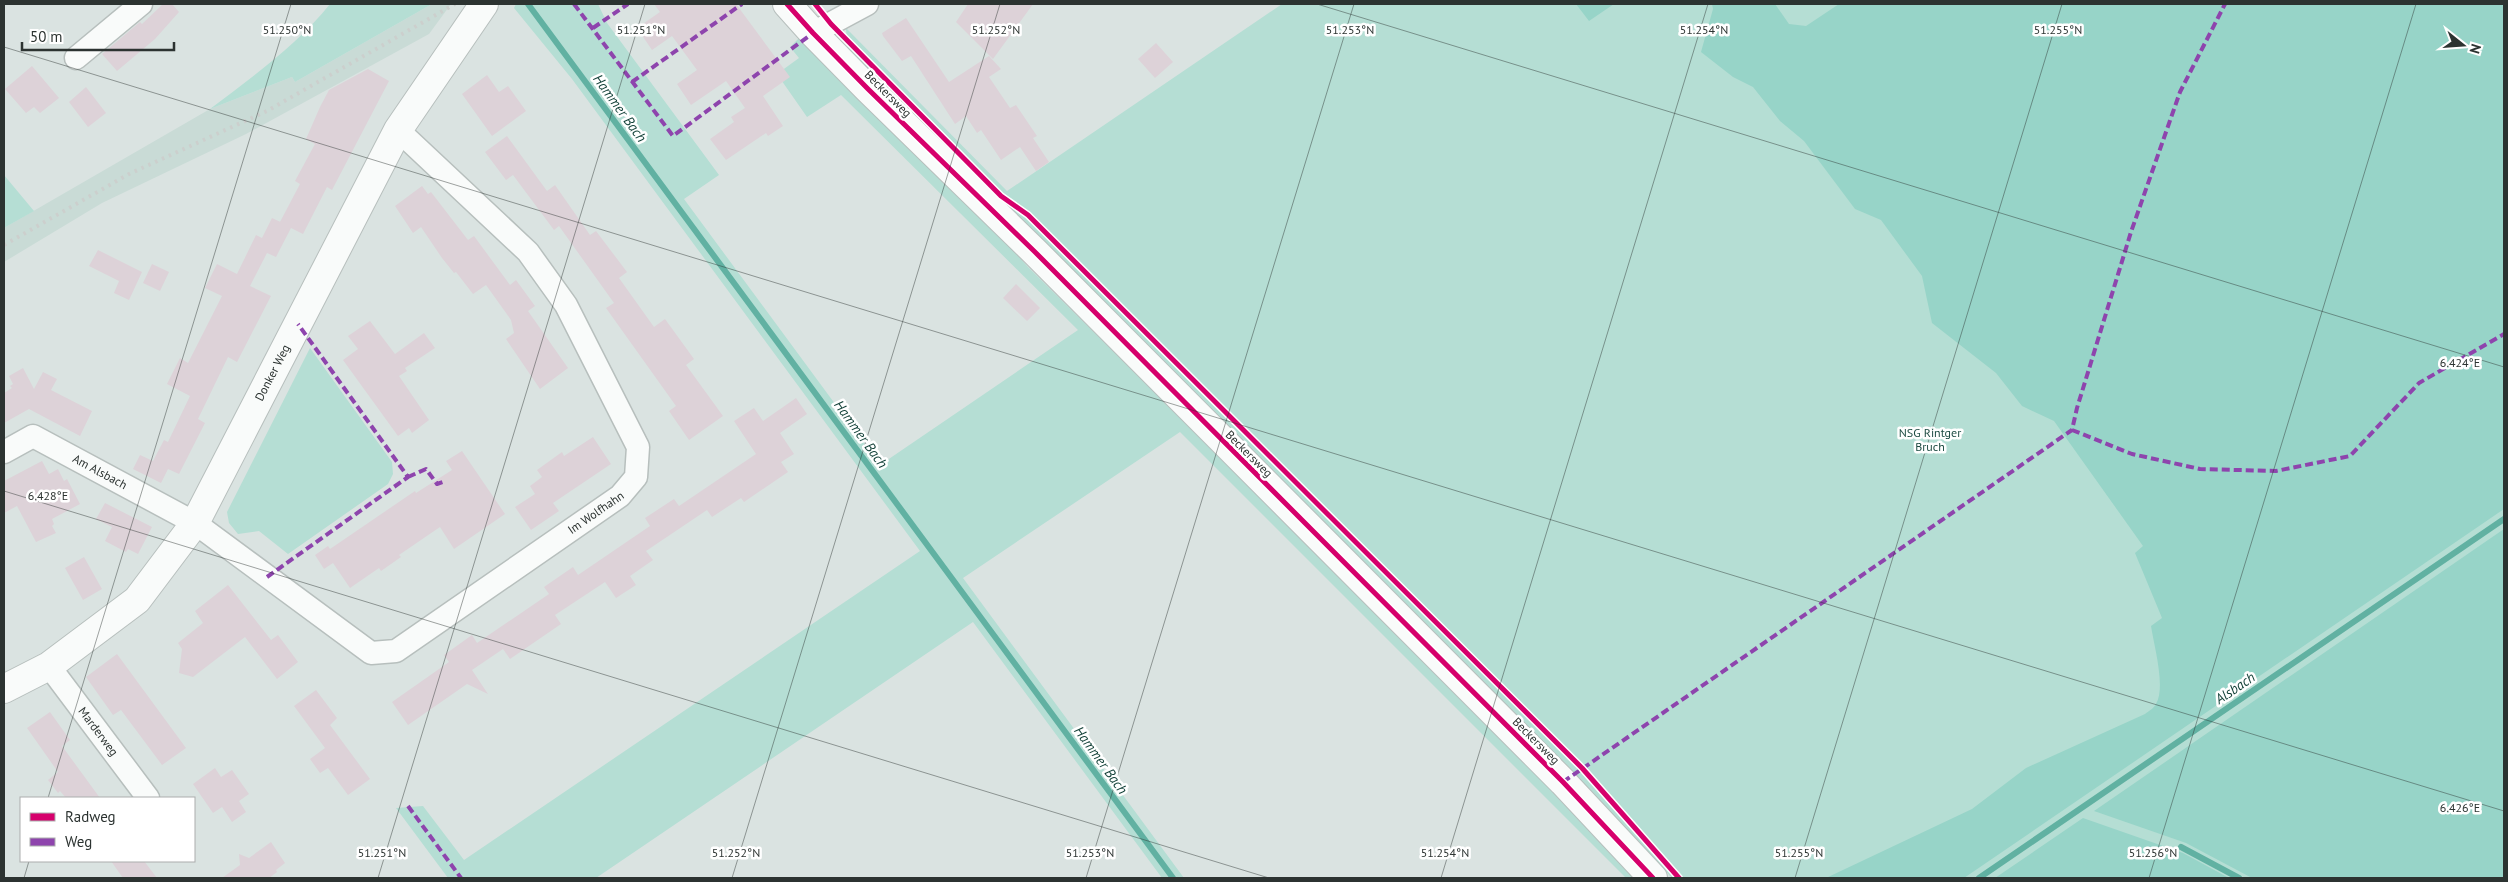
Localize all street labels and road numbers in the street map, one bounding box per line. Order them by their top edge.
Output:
street label: Beckersweg [862,67,915,120]
street label: Donker Weg [251,342,293,403]
street label: Beckersweg [1223,427,1276,480]
street label: Am Alsbach [70,451,130,492]
street label: Im Wolfhahn [565,488,627,537]
street label: Marderweg [75,704,122,759]
street label: Beckersweg [1510,714,1563,767]

